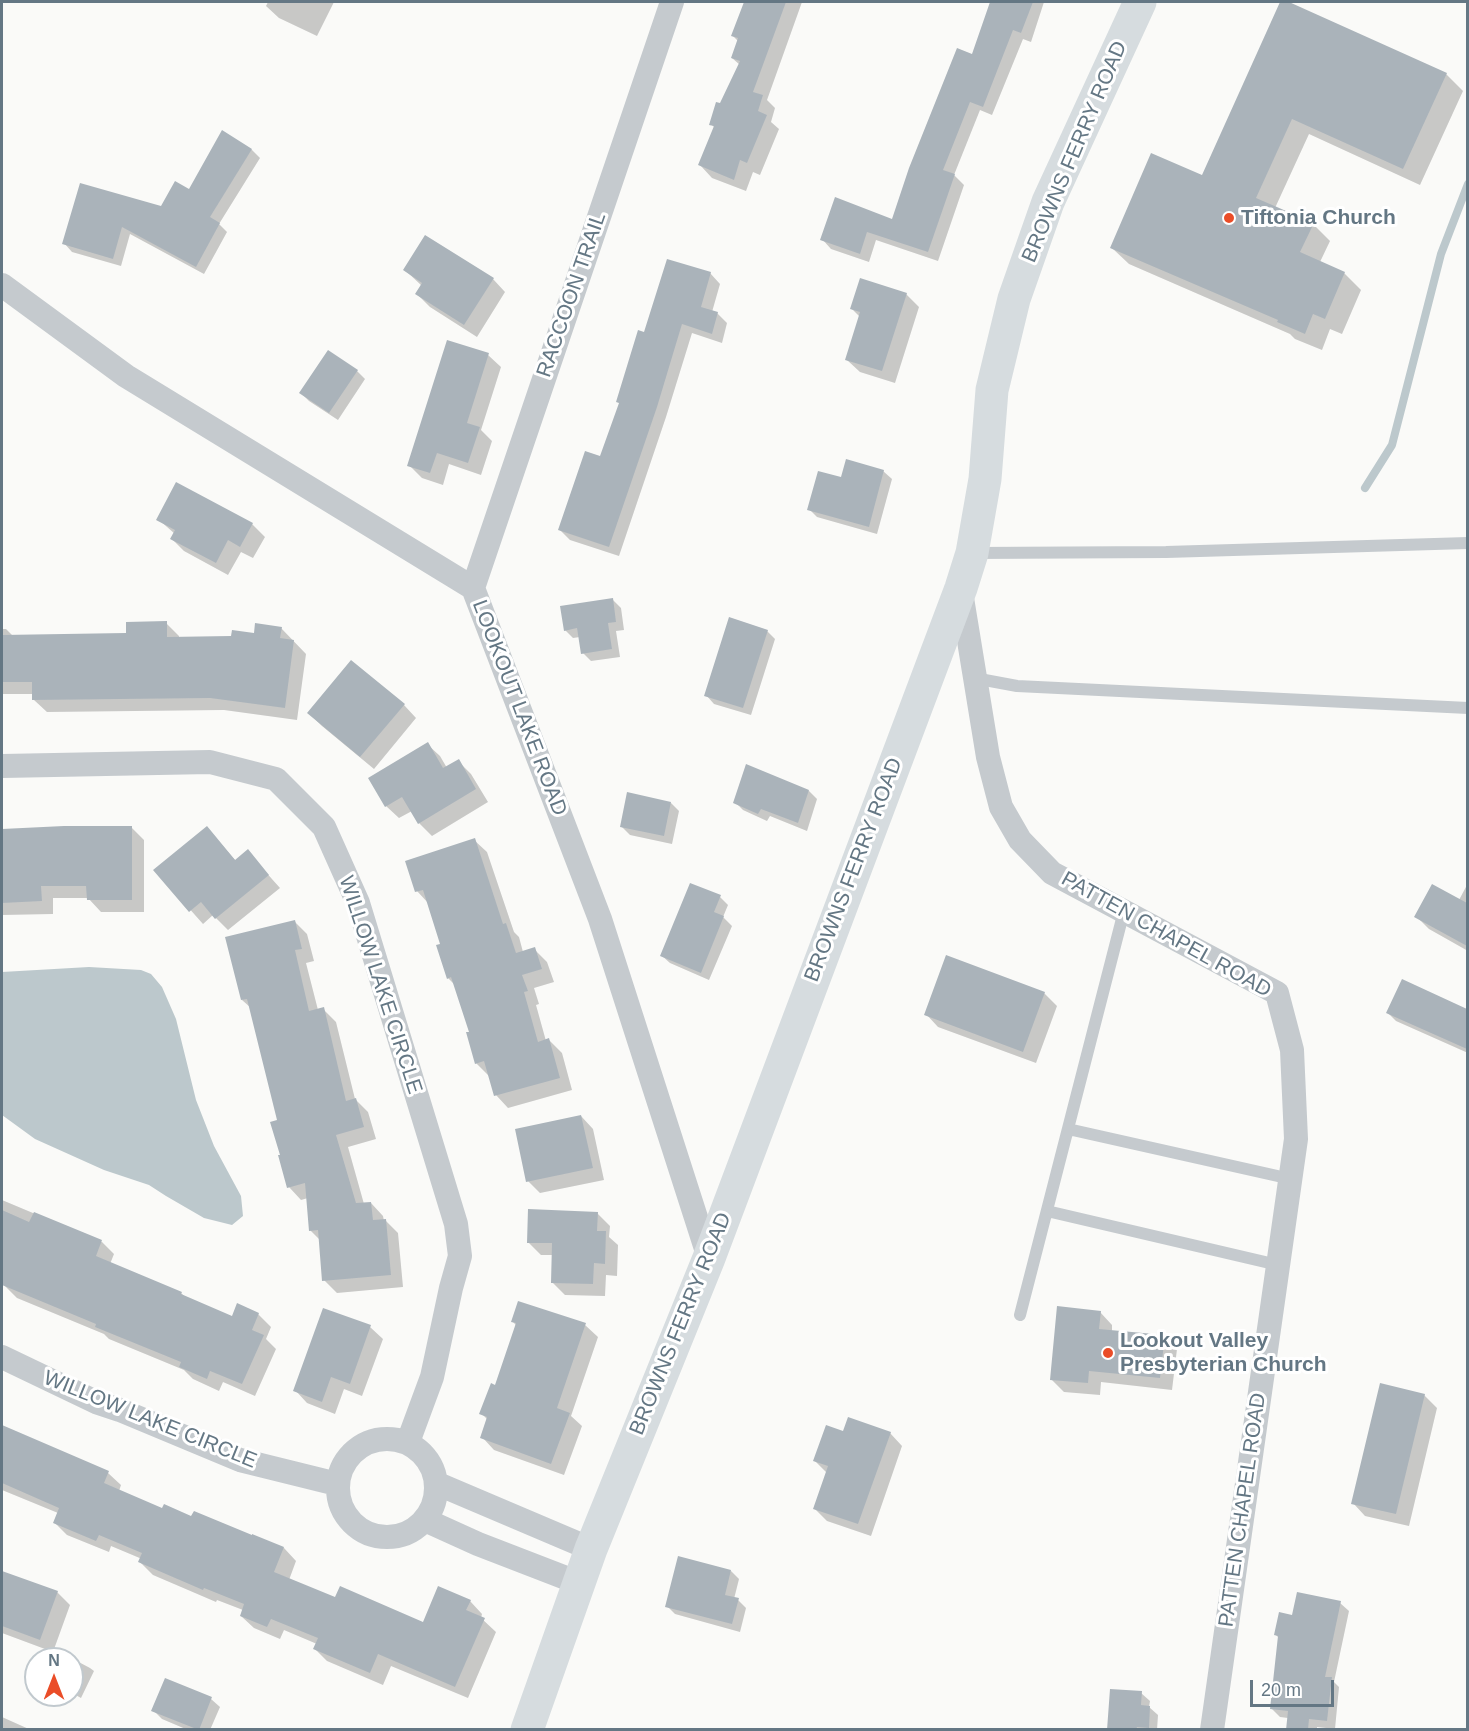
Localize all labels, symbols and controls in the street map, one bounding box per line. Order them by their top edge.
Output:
street label: BROWNS FERRY ROAD [1017,38,1133,266]
place label: Tiftonia Church [1241,205,1396,231]
street label: RACCOON TRAIL [532,209,612,381]
marker: Tiftonia Church [1222,211,1236,225]
street label: LOOKOUT LAKE ROAD [466,597,572,819]
street label: BROWNS FERRY ROAD [800,755,908,985]
street label: PATTEN CHAPEL ROAD [1057,867,1275,1003]
street label: WILLOW LAKE CIRCLE [333,873,427,1097]
street label: BROWNS FERRY ROAD [625,1209,737,1439]
place label: Lookout Valley Presbyterian Church [1120,1328,1327,1378]
marker: Lookout Valley Presbyterian Church [1101,1346,1115,1360]
street label: WILLOW LAKE CIRCLE [40,1366,260,1474]
street label: PATTEN CHAPEL ROAD [1214,1391,1272,1629]
north arrow [24,1647,84,1707]
text: N [48,1652,60,1669]
scale bar [1253,1668,1337,1706]
text: 20 m [1261,1680,1301,1700]

